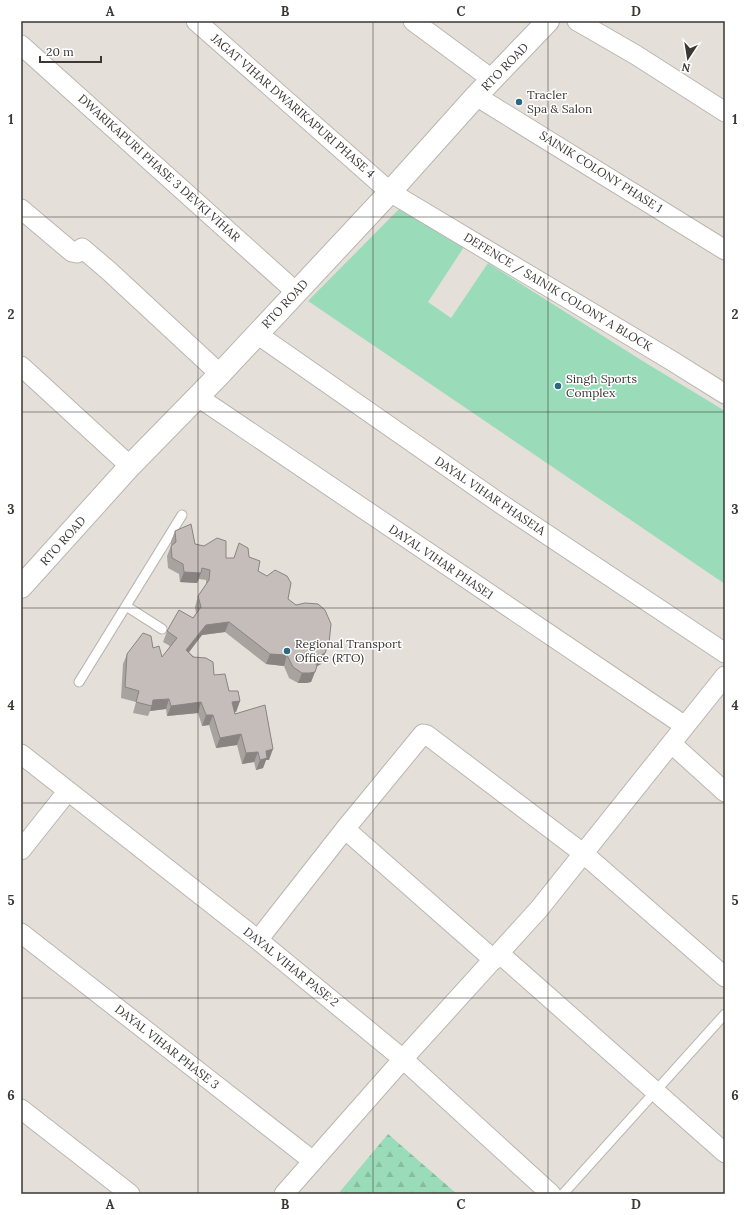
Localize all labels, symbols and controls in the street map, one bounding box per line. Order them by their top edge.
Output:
text: A [106,3,115,20]
text: B [281,3,290,20]
text: C [457,3,466,20]
text: D [631,3,641,20]
street label: JAGAT VIHAR DWARIKAPURI PHASE 4 [208,30,379,181]
scale bar [40,38,101,64]
north arrow [668,38,708,78]
street label: RTO ROAD [478,39,531,94]
text: 20 m [46,44,74,59]
text: N [680,60,692,76]
place label: Tracler Spa & Salon [527,87,592,116]
street label: DWARIKAPURI PHASE 3 DEVKI VIHAR [75,91,244,245]
marker: Tracler Spa & Salon [514,97,524,107]
text: 1 [8,111,14,128]
text: 1 [732,111,738,128]
street label: SAINIK COLONY PHASE 1 [537,127,666,216]
street label: DEFENCE / SAINIK COLONY A BLOCK [461,229,656,355]
street label: RTO ROAD [258,276,311,331]
text: 2 [8,306,15,323]
text: 2 [732,306,739,323]
place label: Singh Sports Complex [566,371,637,400]
marker: Singh Sports Complex [553,381,563,391]
street label: DAYAL VIHAR PHASE1A [432,453,549,539]
text: 3 [7,501,15,518]
text: 3 [731,501,739,518]
street label: RTO ROAD [37,513,89,568]
street label: DAYAL VIHAR PHASE1 [386,521,496,602]
place label: Regional Transport Office (RTO) [295,636,402,666]
marker: Regional Transport Office (RTO) [282,646,292,656]
text: 4 [7,697,15,714]
text: 4 [731,697,739,714]
text: 5 [7,892,15,909]
text: 5 [731,892,739,909]
street label: DAYAL VIHAR PASE 2 [241,924,342,1010]
street label: DAYAL VIHAR PHASE 3 [112,1001,223,1092]
text: 6 [7,1087,15,1104]
text: 6 [731,1087,739,1104]
text: A [106,1196,115,1213]
text: B [281,1196,290,1213]
text: C [457,1196,466,1213]
text: D [631,1196,641,1213]

